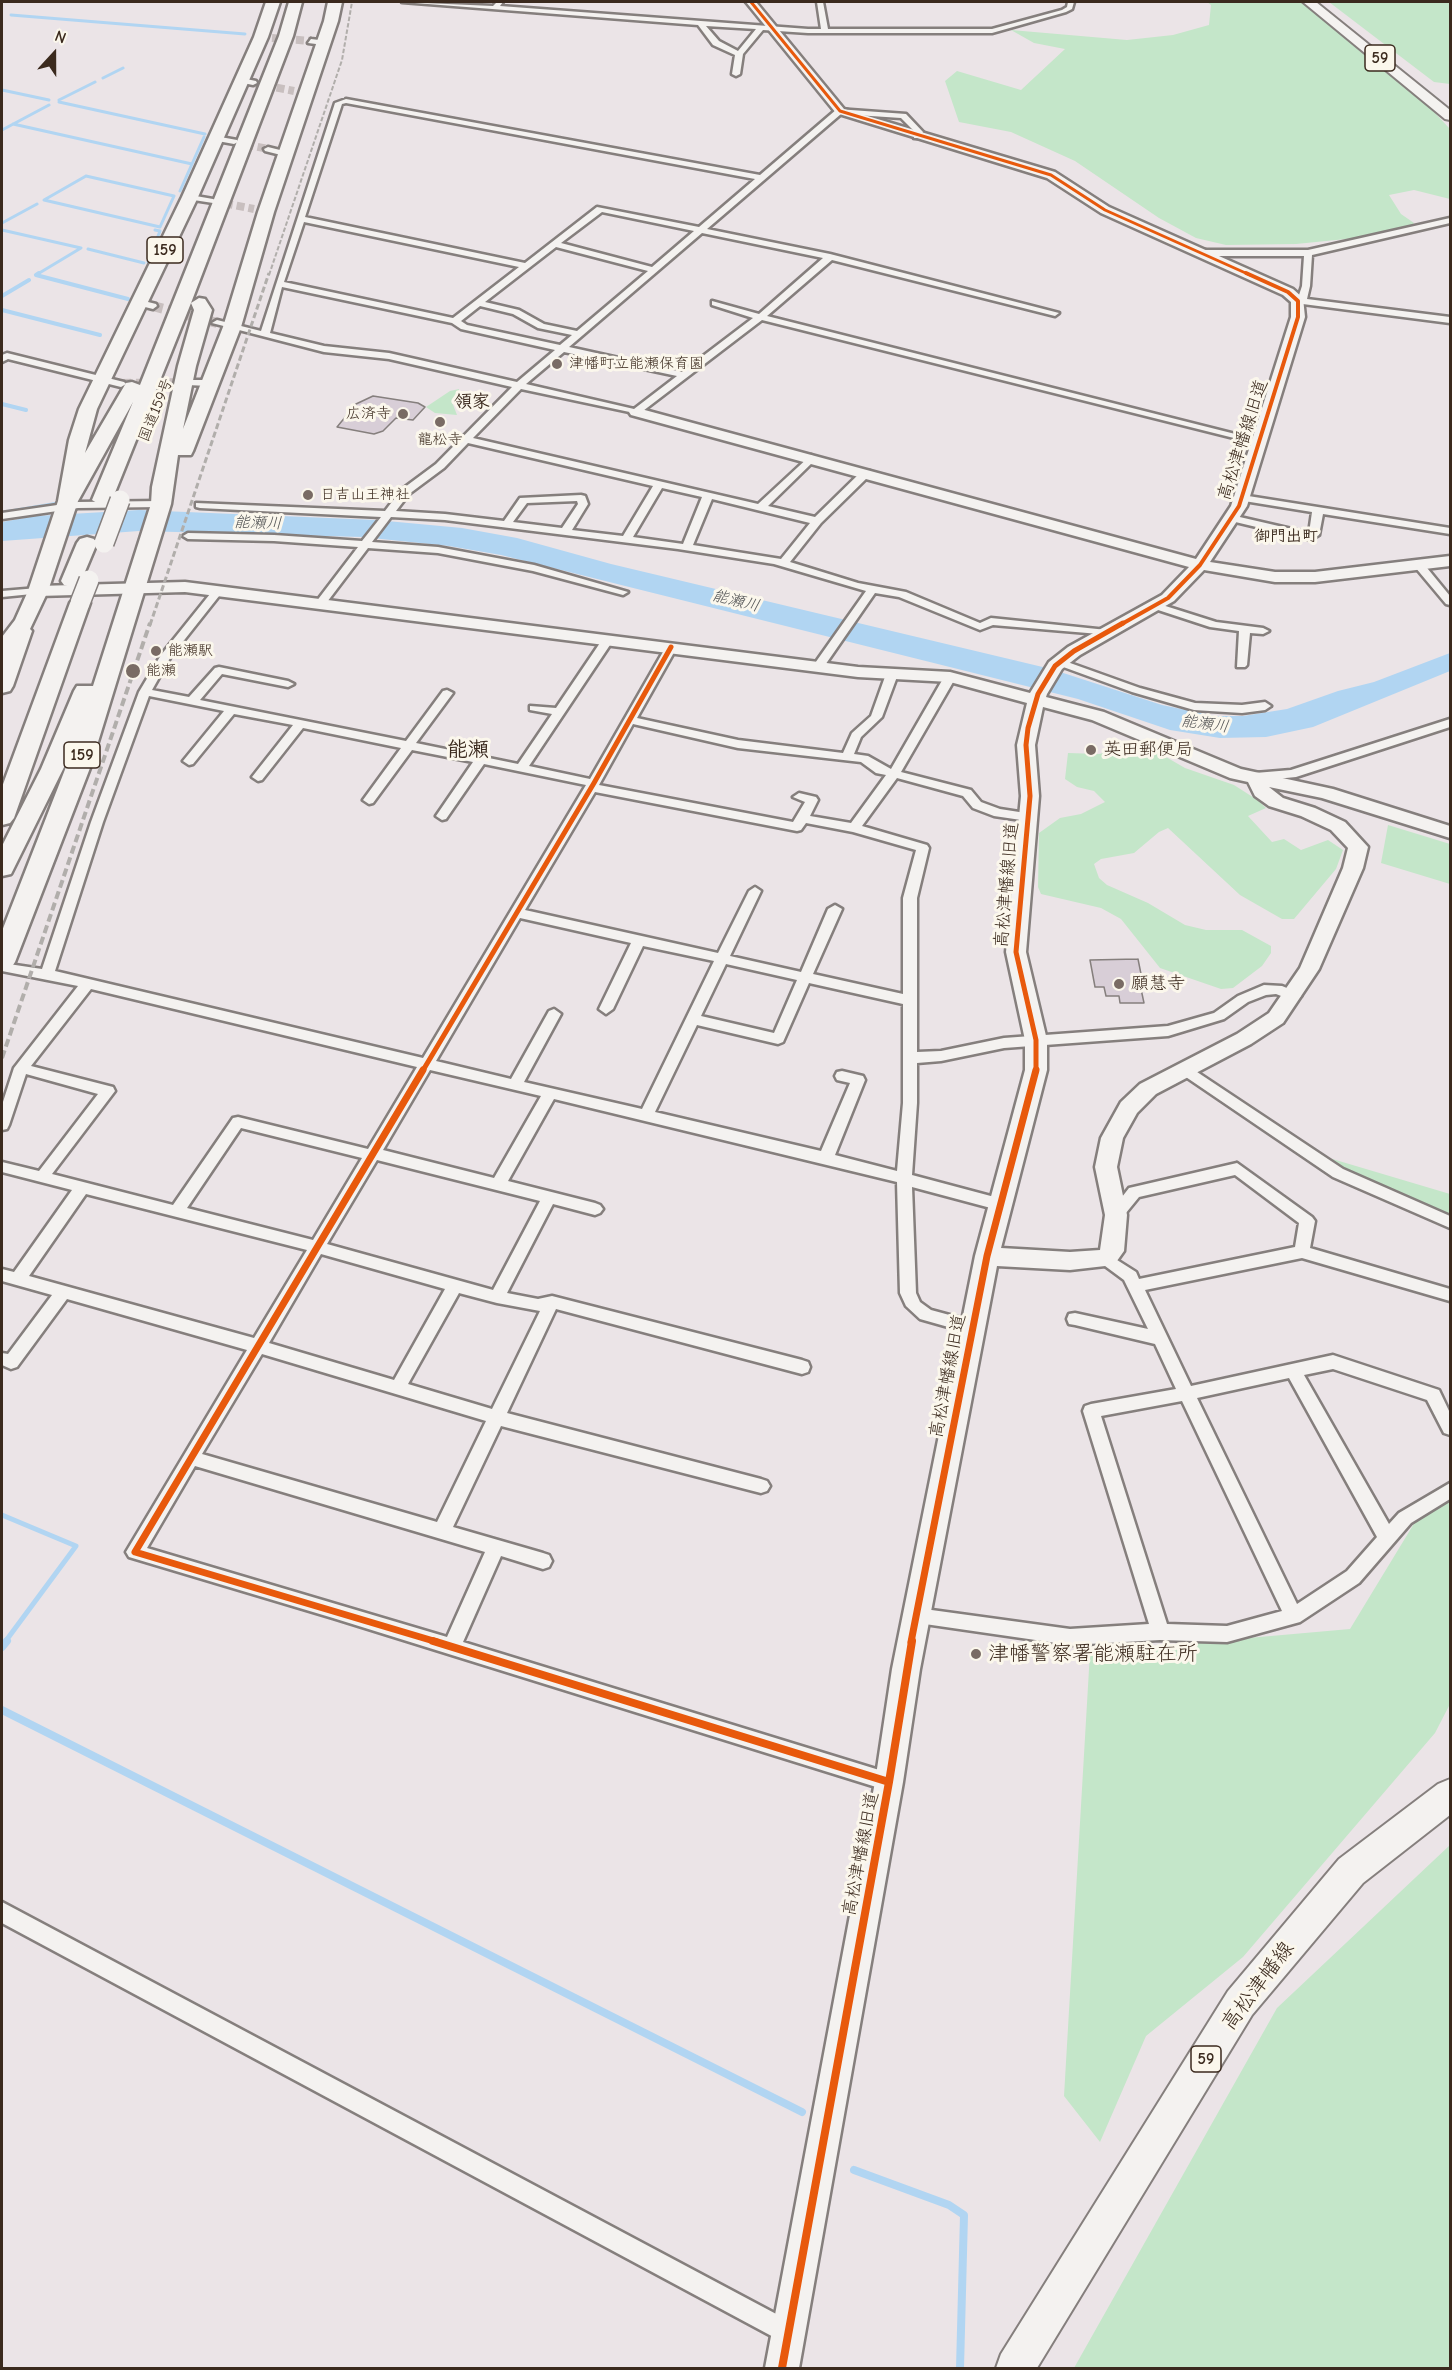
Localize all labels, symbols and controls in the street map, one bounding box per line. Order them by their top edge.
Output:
north arrow [24,24,84,84]
text: N [52,27,69,47]
road number: 59 [1365,45,1395,71]
road number: 159 [147,237,183,263]
place label: 津幡町立能瀬保育園 [569,355,704,373]
marker: 津幡町立能瀬保育園 [550,357,564,371]
street label: 国道159号 [135,376,177,444]
street label: 高松津幡線旧道 [1213,377,1273,503]
district label: 領家 [454,391,490,413]
place label: 広済寺 [346,405,391,423]
marker: 広済寺 [396,407,410,421]
marker: 龍松寺 [433,415,447,429]
place label: 龍松寺 [418,431,462,449]
place label: 日吉山王神社 [320,486,410,504]
marker: 日吉山王神社 [301,488,315,502]
water label: 能瀬川 [234,513,282,533]
district label: 御門出町 [1254,526,1318,546]
water label: 能瀬川 [710,586,762,616]
place label: 能瀬駅 [168,642,213,660]
marker: 能瀬駅 [149,644,163,658]
marker: 能瀬 [124,662,142,680]
place label: 能瀬 [146,662,176,680]
water label: 能瀬川 [1180,711,1230,737]
district label: 能瀬 [447,737,489,763]
place label: 英田郵便局 [1103,739,1193,761]
road number: 159 [64,742,100,768]
marker: 英田郵便局 [1084,743,1098,757]
street label: 高松津幡線旧道 [991,821,1023,949]
place label: 願慧寺 [1131,973,1185,995]
marker: 願慧寺 [1112,977,1126,991]
street label: 高松津幡線旧道 [925,1312,971,1440]
place label: 津幡警察署能瀬駐在所 [988,1641,1198,1667]
marker: 津幡警察署能瀬駐在所 [969,1647,983,1661]
street label: 高松津幡線旧道 [838,1790,884,1918]
street label: 高松津幡線 [1216,1936,1300,2036]
road number: 59 [1191,2046,1221,2072]

